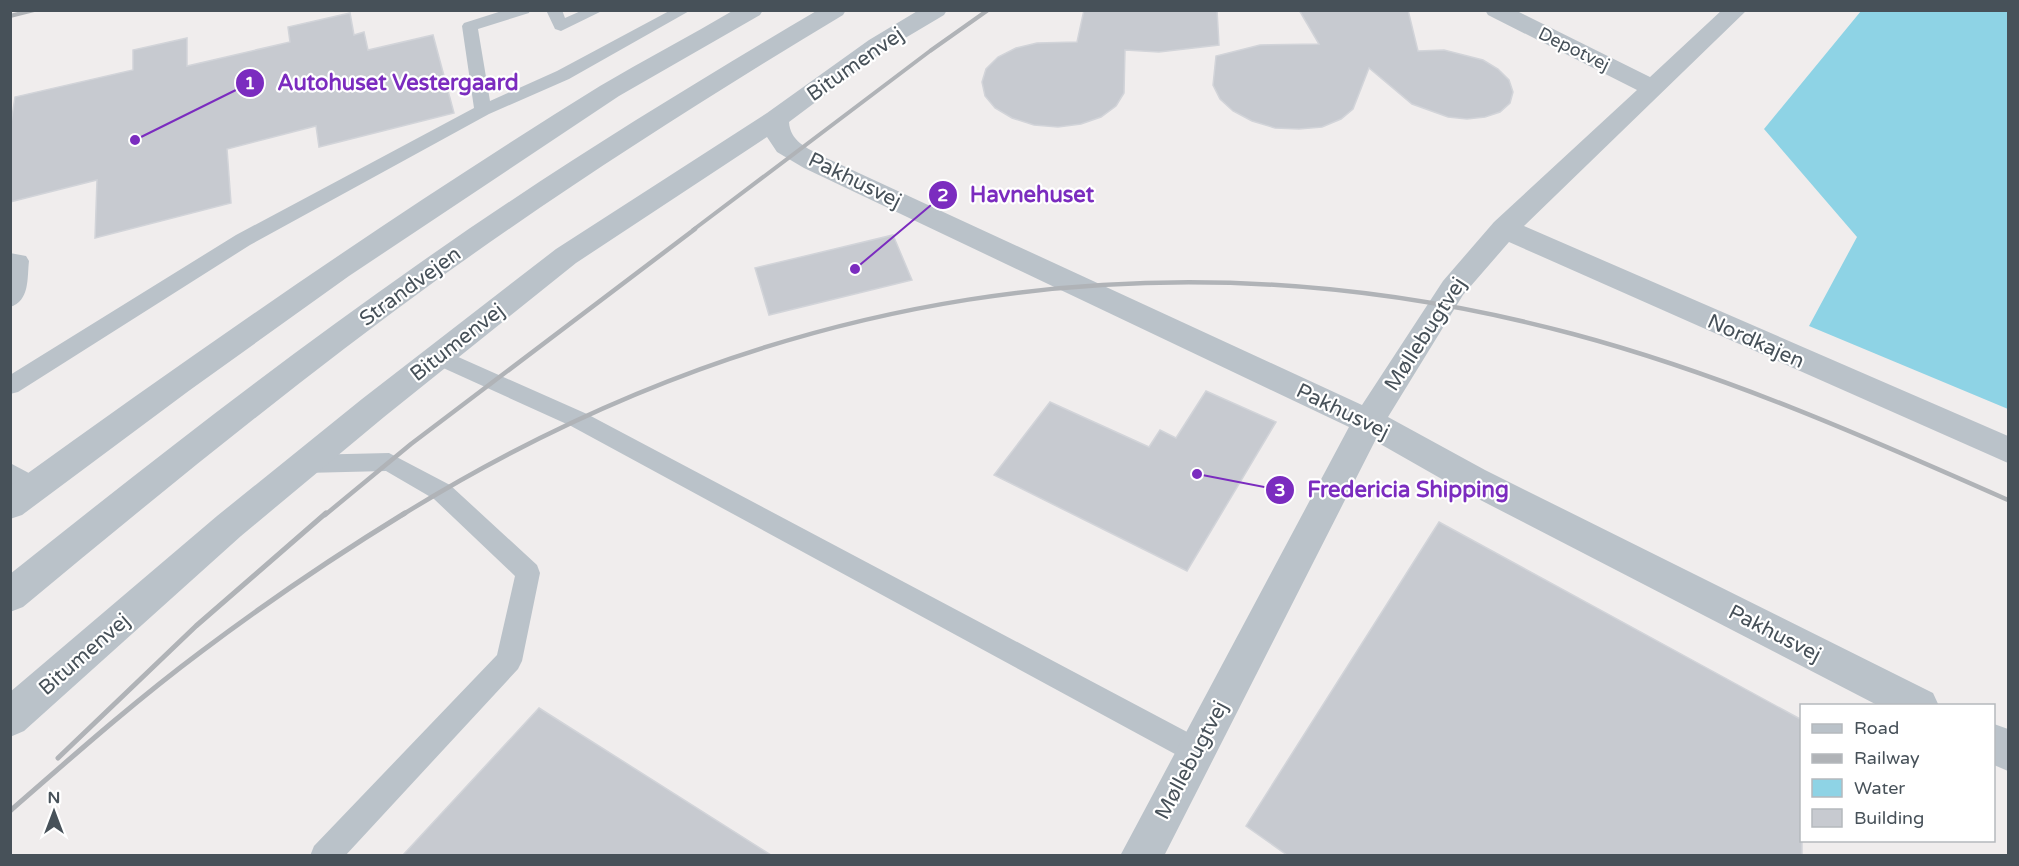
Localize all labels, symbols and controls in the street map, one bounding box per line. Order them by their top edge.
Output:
street label: Bitumenvej [802,22,908,107]
street label: Depotvej [1535,22,1613,76]
callout: Autohuset Vestergaard [235,63,531,103]
text: Autohuset Vestergaard [277,70,519,96]
text: 1 [244,72,256,94]
street label: Pakhusvej [804,147,905,214]
callout: Havnehuset [928,175,1106,215]
text: Havnehuset [970,182,1095,208]
text: 2 [937,184,949,206]
street label: Strandvejen [355,241,466,332]
street label: Møllebugtvej [1379,273,1471,396]
street label: Bitumenvej [405,298,509,387]
street label: Nordkajen [1703,309,1808,374]
street label: Pakhusvej [1292,378,1393,445]
callout: Fredericia Shipping [1265,470,1520,510]
text: Fredericia Shipping [1307,477,1509,503]
text: 3 [1274,479,1286,501]
street label: Pakhusvej [1724,599,1825,667]
street label: Bitumenvej [34,608,135,701]
street label: Møllebugtvej [1150,697,1233,824]
legend [1800,704,1995,842]
text: Road [1854,717,1899,739]
text: Railway [1854,747,1920,769]
text: Water [1854,777,1905,799]
north arrow [24,782,84,842]
text: N [48,788,60,808]
text: Building [1854,807,1924,829]

